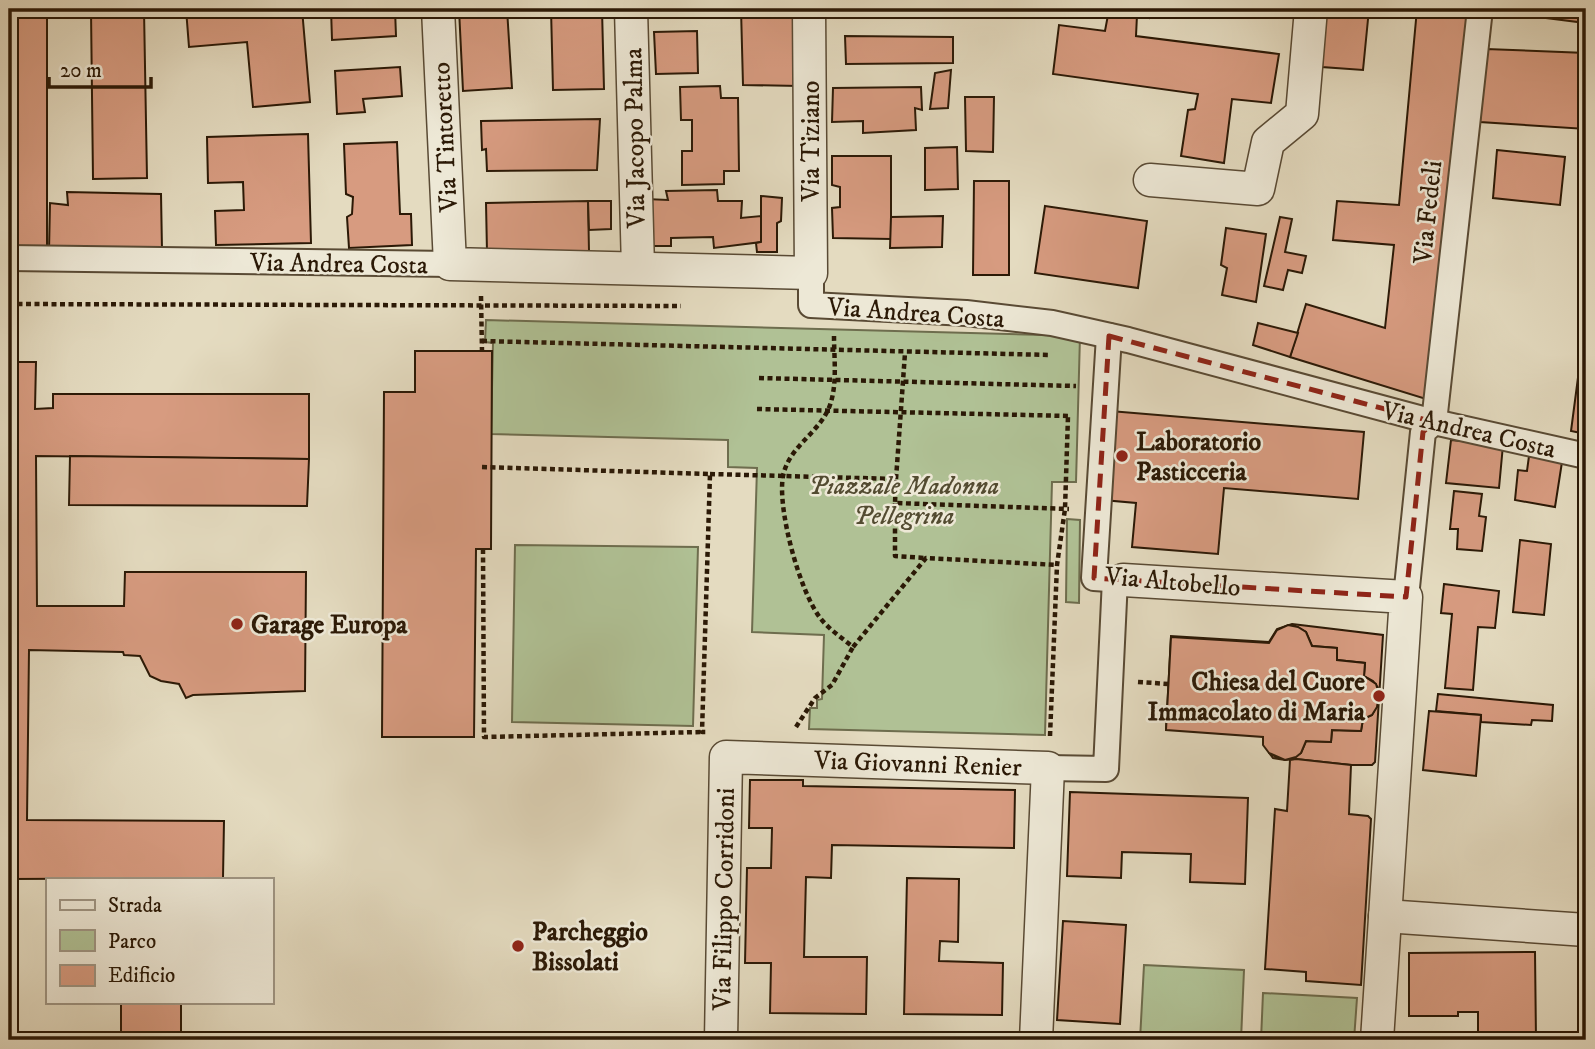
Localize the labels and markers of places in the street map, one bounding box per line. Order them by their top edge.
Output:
place label: Laboratorio Pasticceria [1136,426,1261,489]
marker: Laboratorio Pasticceria [1114,448,1130,464]
place label: Garage Europa [251,609,408,642]
marker: Garage Europa [229,616,245,632]
place label: Chiesa del Cuore Immacolato di Maria [1148,666,1366,729]
marker: Chiesa del Cuore Immacolato di Maria [1371,688,1387,704]
place label: Parcheggio Bissolati [532,916,648,979]
marker: Parcheggio Bissolati [510,938,526,954]

